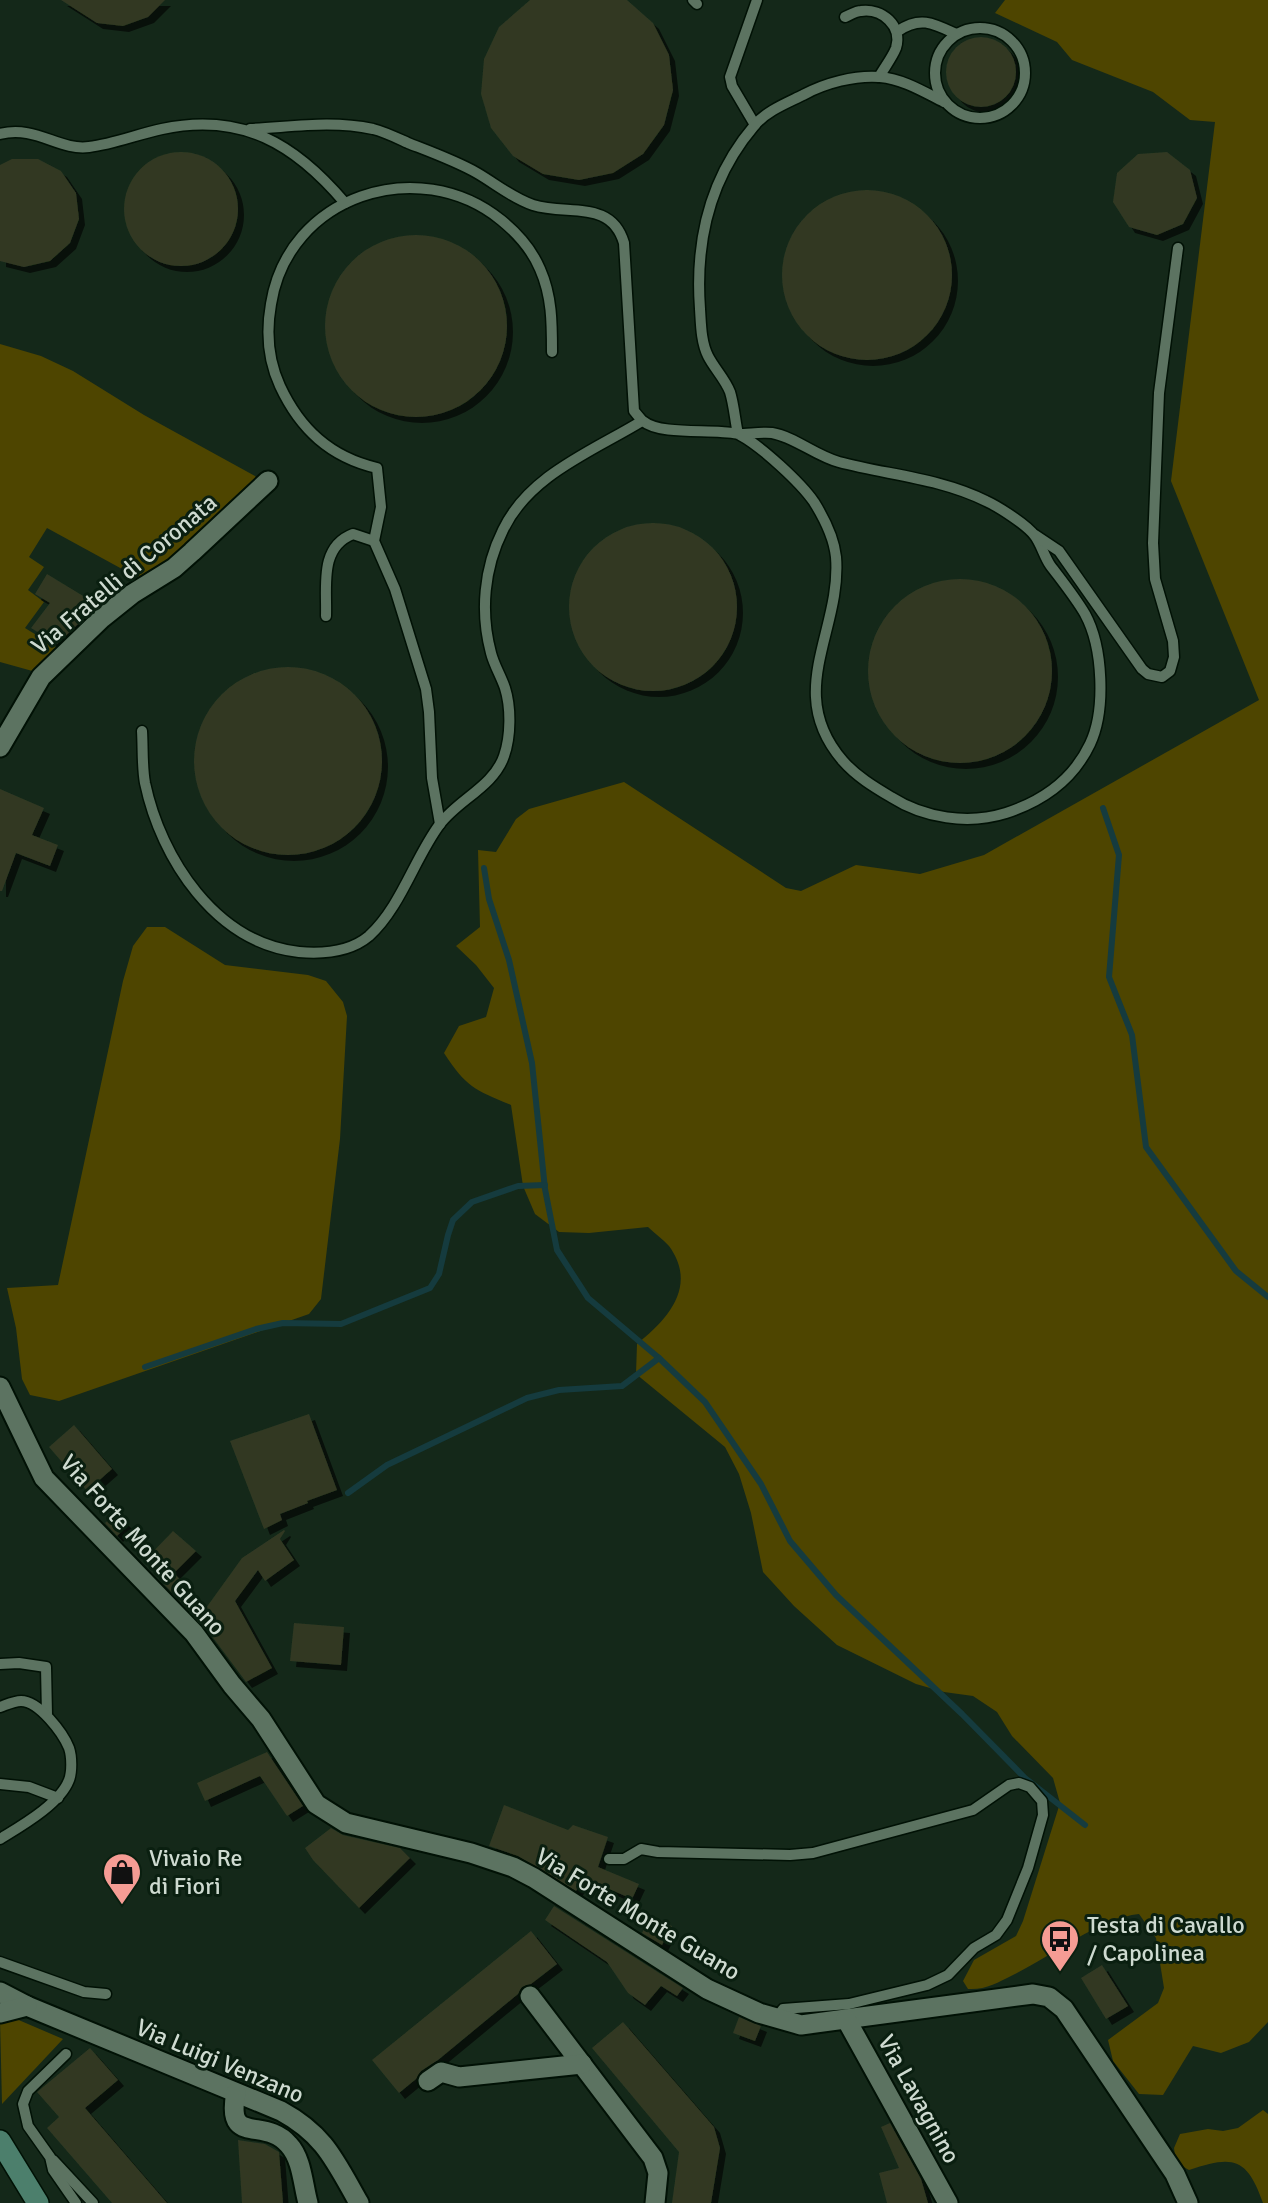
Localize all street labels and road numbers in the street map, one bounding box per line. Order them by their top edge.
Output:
street label: Via Fratelli di Coronata [25,487,223,661]
street label: Via Forte Monte Guano [54,1448,232,1642]
street label: Via Forte Monte Guano [530,1841,746,1987]
street label: Via Luigi Venzano [131,2012,309,2110]
street label: Via Lavagnino [871,2029,967,2169]

